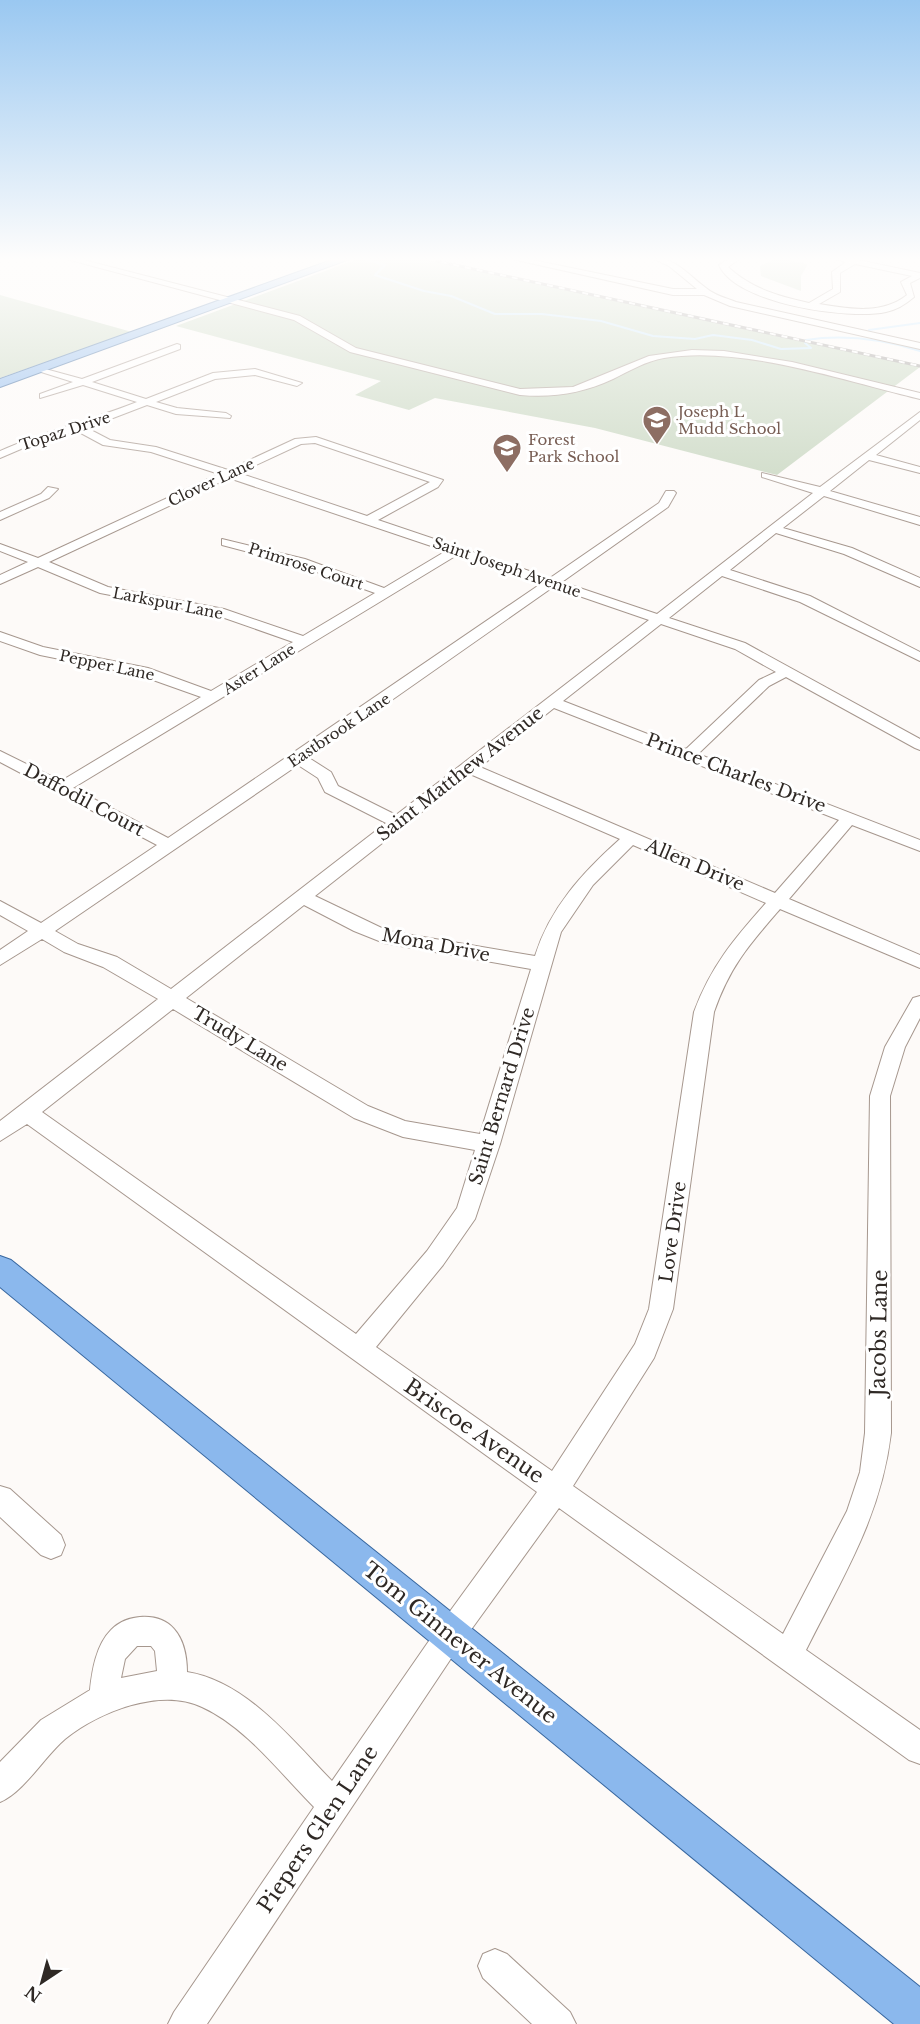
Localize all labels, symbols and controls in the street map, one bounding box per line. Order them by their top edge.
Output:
place label: Joseph L Mudd School [676,402,781,438]
school or university icon: Joseph L Mudd School [641,404,673,446]
street label: Topaz Drive [17,407,113,455]
place label: Forest Park School [528,430,620,466]
school or university icon: Forest Park School [491,432,523,474]
street label: Clover Lane [165,454,257,510]
street label: Saint Joseph Avenue [430,533,584,601]
street label: Primrose Court [246,538,366,594]
street label: Larkspur Lane [111,583,225,623]
street label: Aster Lane [218,639,299,699]
street label: Pepper Lane [58,646,156,684]
street label: Eastbrook Lane [284,689,394,771]
street label: Saint Matthew Avenue [372,702,548,846]
street label: Prince Charles Drive [643,729,829,817]
street label: Daffodil Court [20,759,148,841]
street label: Allen Drive [641,834,748,896]
street label: Mona Drive [380,924,492,966]
street label: Trudy Lane [188,1002,292,1076]
street label: Saint Bernard Drive [465,1005,539,1187]
street label: Love Drive [655,1180,691,1284]
street label: Jacobs Lane [865,1269,893,1400]
street label: Briscoe Avenue [399,1373,549,1489]
street label: Tom Ginnever Avenue [358,1557,562,1729]
street label: Piepers Glen Lane [252,1740,384,1918]
north arrow [12,1952,72,2012]
text: N [21,1982,45,2007]

